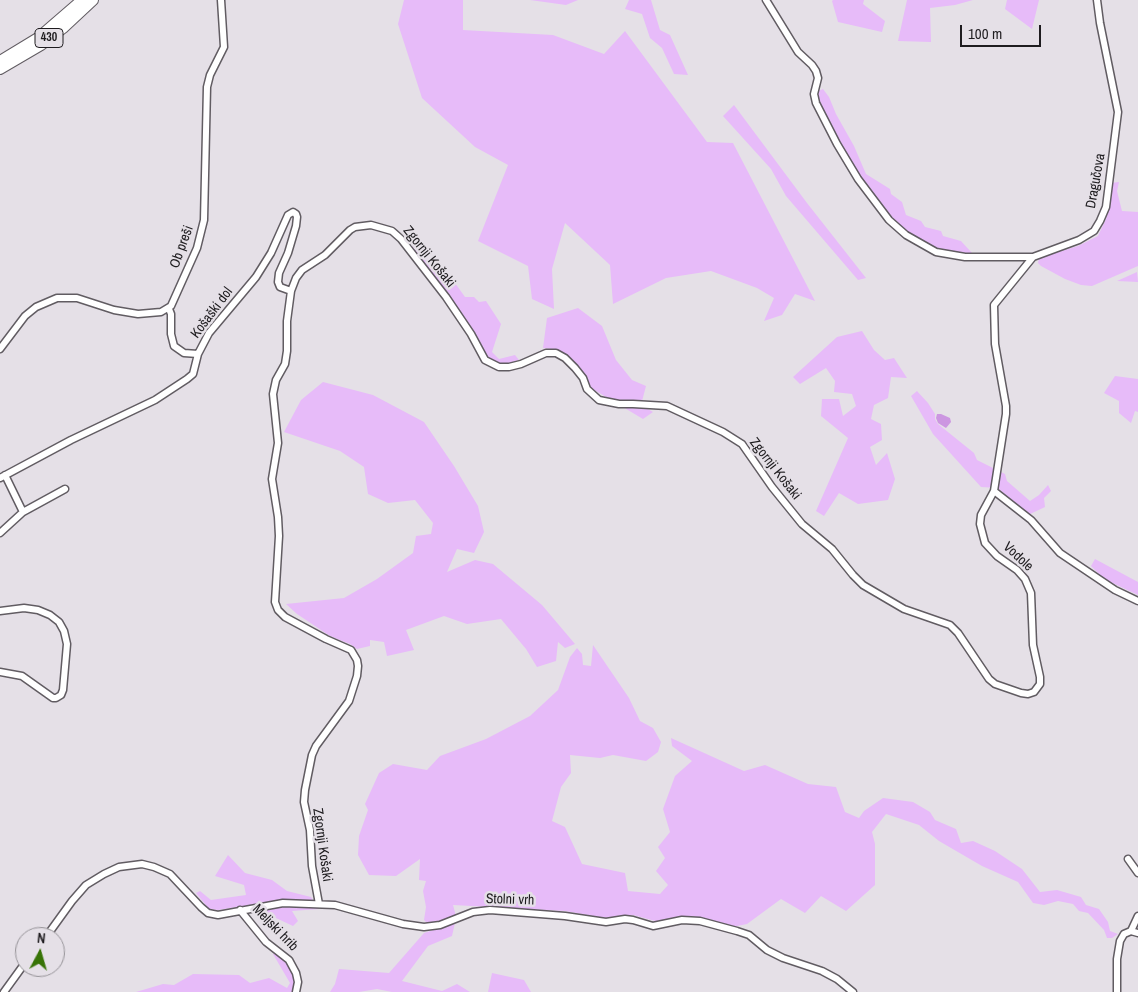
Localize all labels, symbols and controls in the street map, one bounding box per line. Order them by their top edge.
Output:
scale bar [963,15,1044,47]
text: 100 m [968,23,1002,44]
road number: 430 [35,28,63,48]
street label: Dragučova [1083,152,1109,210]
street label: Ob preši [167,223,197,271]
street label: Zgornji Košaki [399,223,459,291]
street label: Košaški dol [187,284,237,342]
street label: Zgornji Košaki [746,435,804,503]
street label: Vodole [999,539,1037,575]
street label: Zgornji Košaki [309,807,335,883]
street label: Stolni vrh [485,891,535,909]
street label: Meljski hrib [249,901,301,955]
north arrow [15,927,65,977]
text: N [36,929,47,947]

